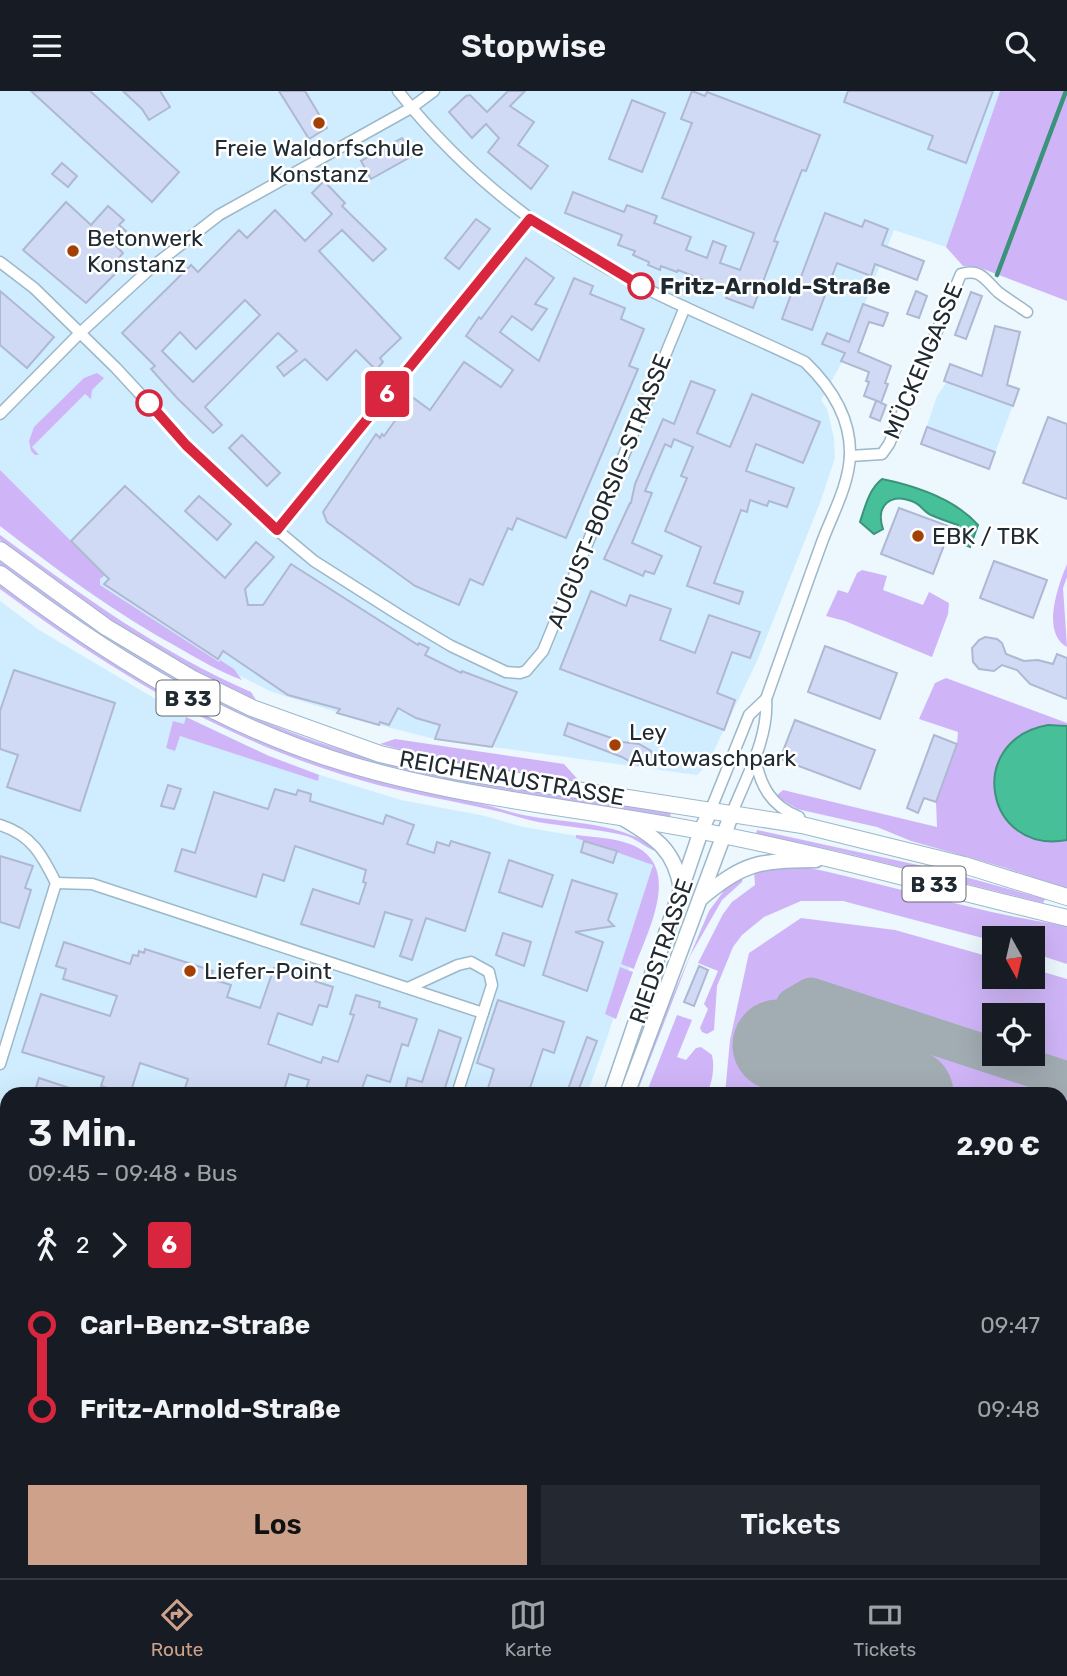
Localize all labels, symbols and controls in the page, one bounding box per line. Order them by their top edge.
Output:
icon: menu [28,27,66,65]
text: Stopwise [461,27,606,65]
icon: search [1001,27,1039,65]
marker: Freie Waldorfschule Konstanz [311,115,327,131]
place label: Freie Waldorfschule Konstanz [214,134,424,188]
place label: Betonwerk Konstanz [87,224,203,278]
marker: Betonwerk Konstanz [65,243,81,259]
place label: Fritz-Arnold-Straße [660,272,891,300]
marker: Fritz-Arnold-Straße [628,273,654,299]
street label: MÜCKENGASSE [878,279,968,443]
street label: AUGUST-BORSIG-STRASSE [541,350,677,632]
line badge: 6 [364,371,410,417]
text: 6 [379,380,395,408]
unlabelled marker [136,390,162,416]
place label: EBK / TBK [932,522,1039,550]
marker: EBK / TBK [910,528,926,544]
road number: B 33 [156,681,220,715]
place label: Ley Autowaschpark [629,718,796,772]
marker: Ley Autowaschpark [607,737,623,753]
street label: REICHENAUSTRASSE [397,744,627,812]
road number: B 33 [902,867,965,901]
street label: RIEDSTRASSE [623,875,699,1027]
north arrow [982,926,1045,989]
map controls [982,926,1045,1066]
place label: Liefer-Point [204,957,332,985]
marker: Liefer-Point [182,963,198,979]
button: locate [982,1003,1045,1066]
text: 3 Min. [28,1110,137,1156]
text: 2.90 € [956,1131,1040,1162]
text: 09:45 – 09:48 · Bus [28,1159,237,1187]
icon: walk [28,1226,66,1264]
icon: forward [100,1226,138,1264]
text: 2 [76,1231,90,1259]
text: 6 [162,1231,177,1259]
text: Carl-Benz-Straße [80,1310,310,1341]
text: 09:47 [980,1311,1040,1339]
text: Fritz-Arnold-Straße [80,1394,341,1425]
text: 09:48 [977,1395,1040,1423]
button: Los [28,1485,527,1565]
button: Tickets [541,1485,1040,1565]
tab: Route [151,1596,203,1661]
tab: Karte [505,1596,552,1661]
tab: Tickets [853,1596,916,1661]

